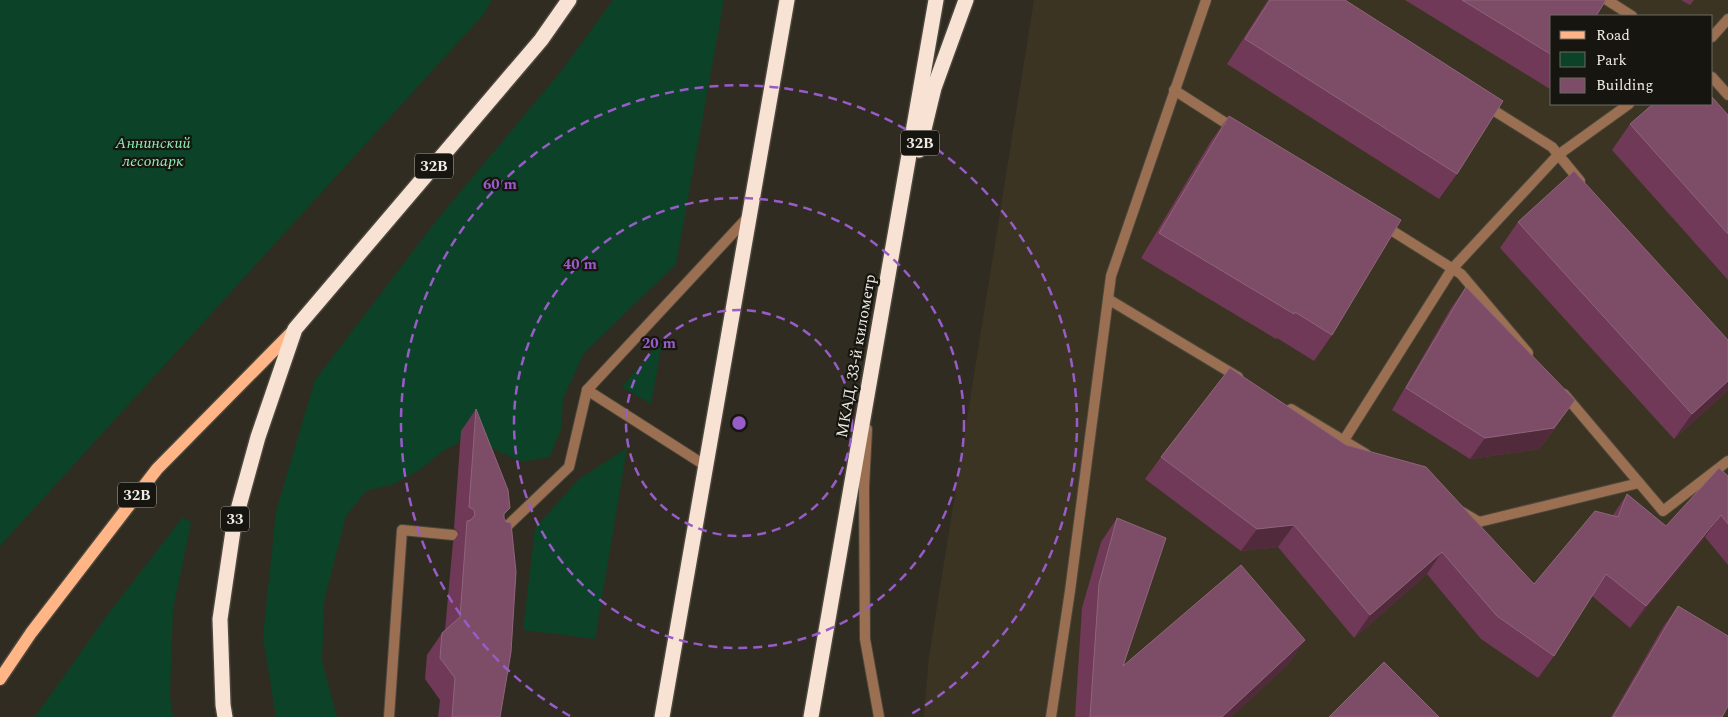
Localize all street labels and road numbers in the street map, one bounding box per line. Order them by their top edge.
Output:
road number: 32B [901,130,939,156]
road number: 32B [415,154,453,178]
street label: МКАД, 33-й километр [830,272,882,440]
road number: 32B [118,482,156,508]
road number: 33 [221,506,249,532]

